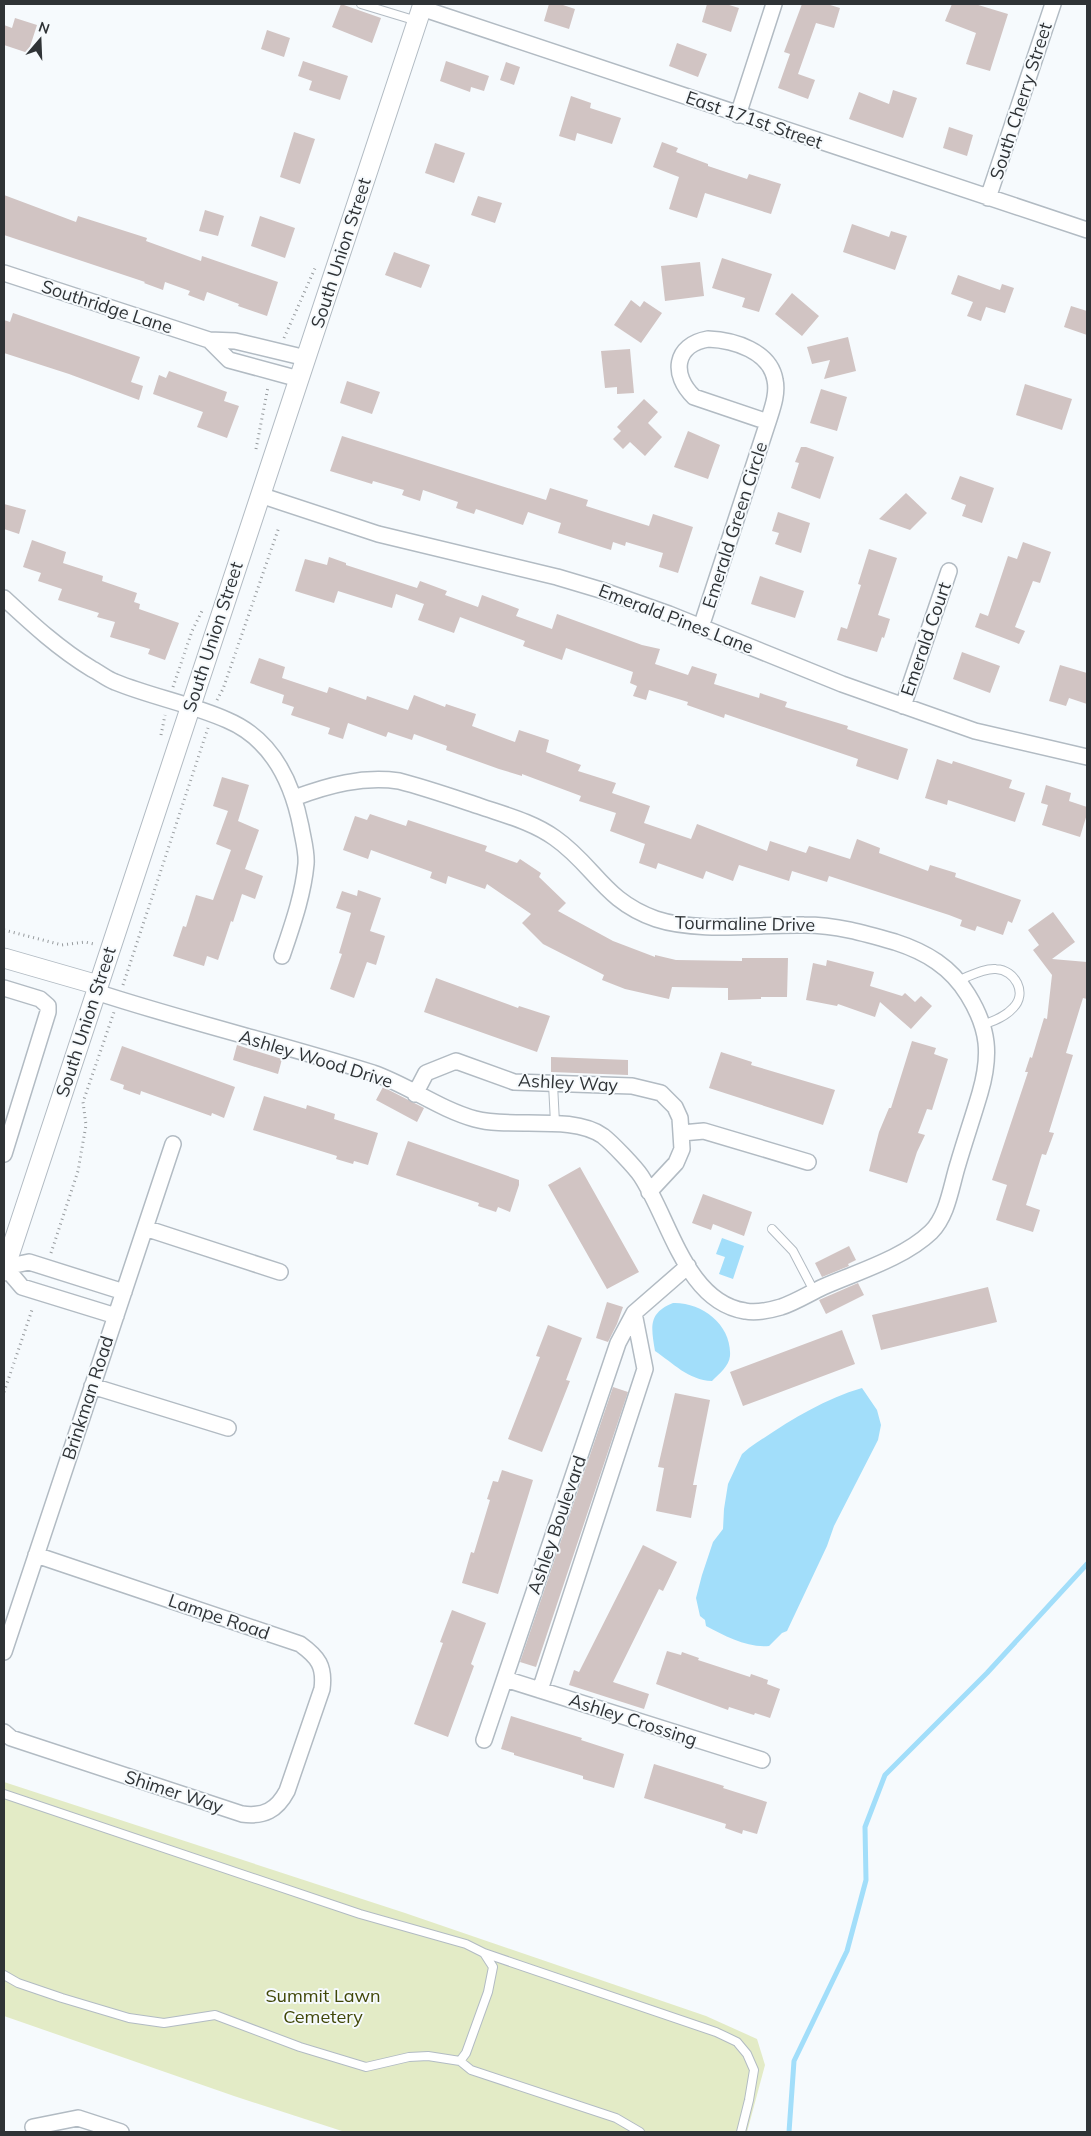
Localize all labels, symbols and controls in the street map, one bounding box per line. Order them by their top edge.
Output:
north arrow [15,15,65,65]
text: N [36,17,52,38]
street label: South Cherry Street [984,19,1057,182]
street label: East 171st Street [683,85,826,154]
street label: South Union Street [305,175,376,331]
street label: Southridge Lane [39,274,176,339]
street label: Emerald Green Circle [697,439,772,611]
street label: South Union Street [177,559,248,715]
street label: Emerald Pines Lane [595,578,757,659]
street label: Emerald Court [895,579,956,699]
street label: Tourmaline Drive [675,911,815,936]
street label: South Union Street [50,944,121,1100]
street label: Ashley Wood Drive [237,1024,396,1093]
street label: Ashley Way [517,1068,619,1097]
street label: Brinkman Road [57,1333,118,1463]
street label: Ashley Boulevard [522,1453,591,1597]
street label: Lampe Road [165,1588,273,1645]
street label: Ashley Crossing [566,1688,700,1751]
street label: Shimer Way [122,1765,227,1818]
park label: Summit Lawn Cemetery [265,1984,381,2028]

